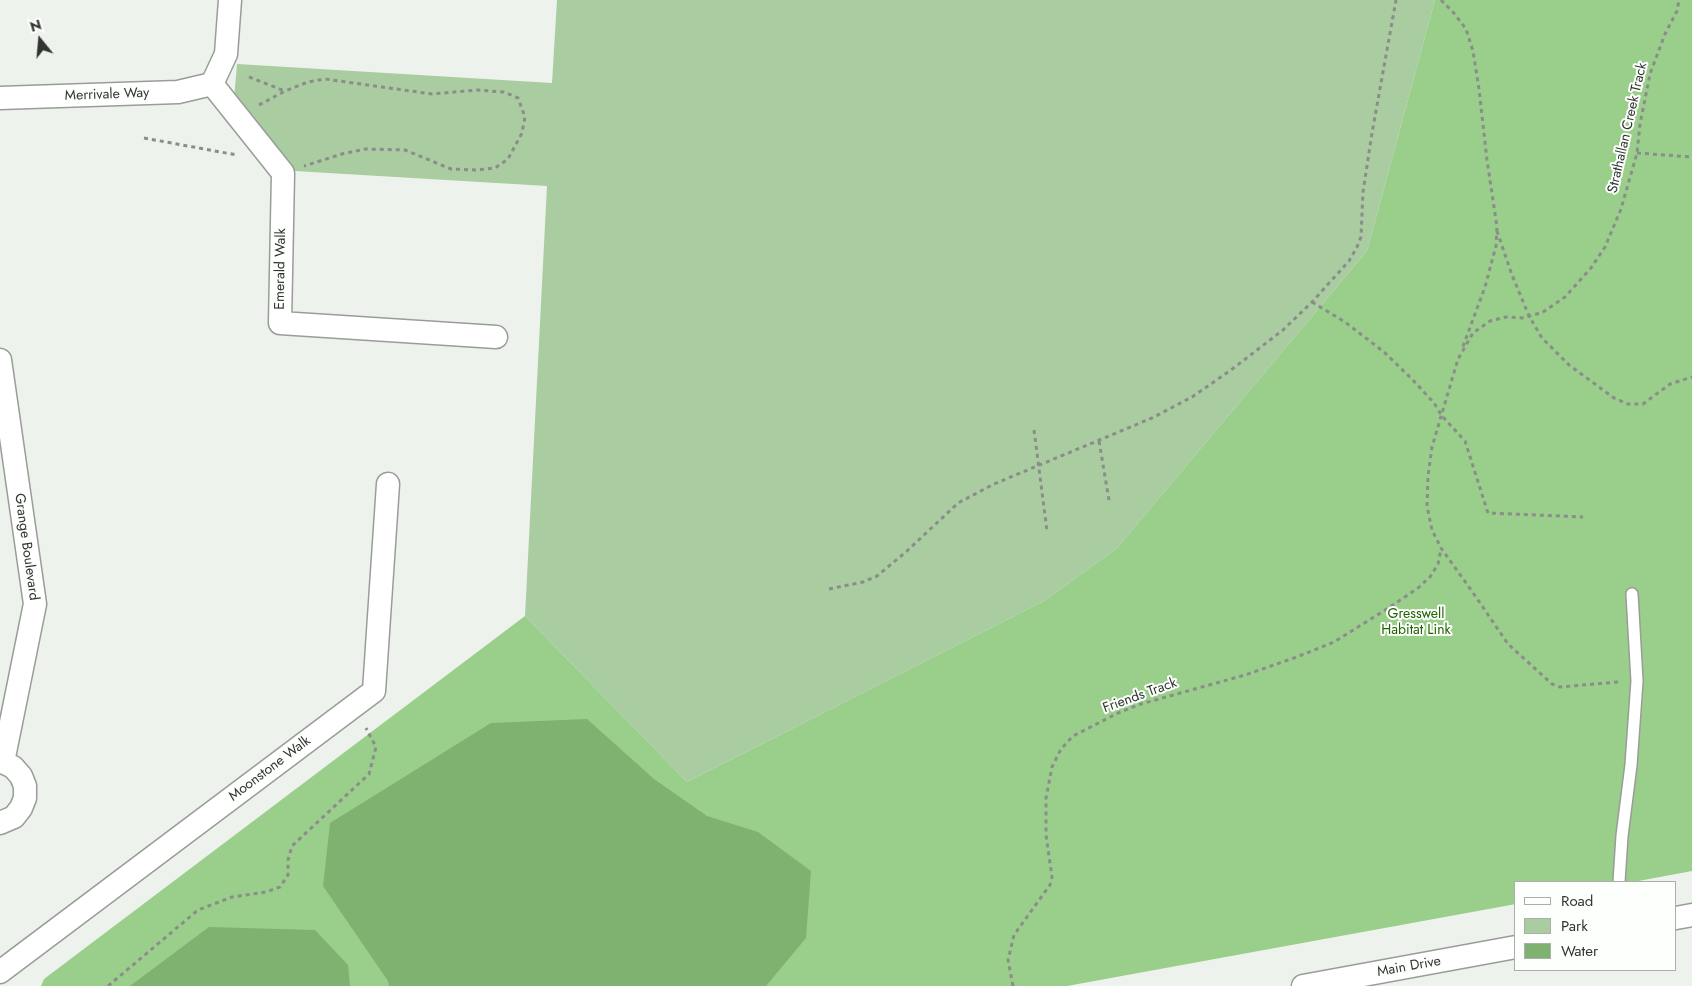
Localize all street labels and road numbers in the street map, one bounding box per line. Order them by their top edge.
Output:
street label: Strathallan Creek Track [1605,61,1651,195]
street label: Merrivale Way [64,85,150,105]
street label: Emerald Walk [272,228,290,310]
street label: Grange Boulevard [10,492,42,602]
street label: Friends Track [1101,675,1179,717]
street label: Moonstone Walk [226,733,314,805]
street label: Main Drive [1376,953,1442,981]

